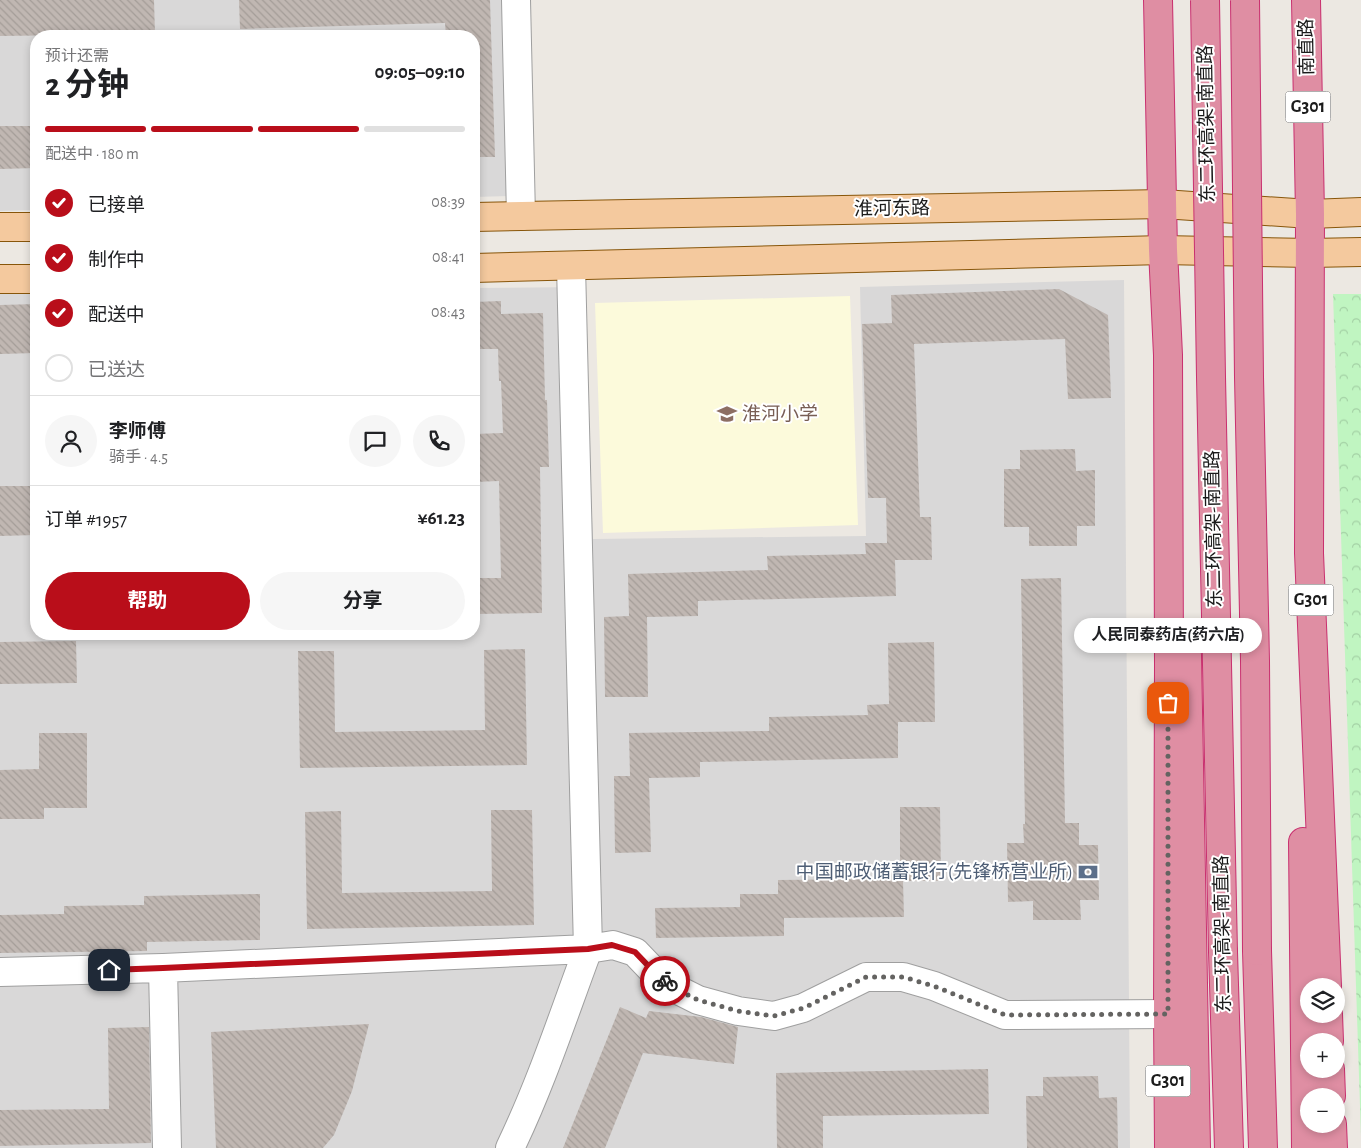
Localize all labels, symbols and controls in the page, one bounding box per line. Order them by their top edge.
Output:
street label: 南直路 [1296,18,1317,76]
street label: 东二环高架-南直路 [1194,45,1218,203]
text: 预计还需 [45,48,109,64]
text: 09:05–09:10 [375,63,465,82]
text: 2 分钟 [45,69,129,101]
road number: G301 [1286,91,1330,122]
text: 配送中 · 180 m [45,146,139,162]
icon: check [45,189,73,217]
text: 08:39 [431,194,465,210]
text: 已接单 [88,196,145,215]
street label: 淮河东路 [854,197,930,219]
icon: check [45,244,73,272]
text: 08:41 [432,249,465,265]
text: 制作中 [88,251,145,270]
icon: check [45,299,73,327]
text: 08:43 [431,304,465,320]
text: 配送中 [88,306,145,325]
text: 已送达 [88,361,145,380]
school or university icon: 淮河小学 [716,403,738,425]
place label: 淮河小学 [742,403,818,424]
button: person [45,415,97,467]
button: chat [349,415,401,467]
button: phone [413,415,465,467]
text: 李师傅 [109,422,166,441]
text: 骑手 · 4.5 [109,449,168,465]
street label: 东二环高架-南直路 [1201,450,1225,608]
text: ¥61.23 [417,509,465,528]
text: 订单 #1957 [45,511,127,530]
button: 帮助 [45,572,250,630]
button: 分享 [260,572,465,630]
road number: G301 [1288,584,1334,616]
callout: 人民同泰药店(药六店) [1074,618,1262,653]
text: 人民同泰药店(药六店) [1091,627,1245,643]
pin [1147,682,1189,724]
icon: bag [1154,689,1182,717]
street label: 东二环高架-南直路 [1210,855,1234,1013]
place label: 中国邮政储蓄银行(先锋桥营业所) [796,861,1073,882]
bank icon: 中国邮政储蓄银行(先锋桥营业所) [1077,861,1099,883]
pin [88,949,130,991]
icon: home [95,956,123,984]
courier [640,956,690,1006]
icon: bike [651,967,679,995]
map controls [1300,978,1345,1133]
button: layers [1300,978,1345,1023]
button: + [1300,1033,1345,1078]
road number: G301 [1146,1066,1190,1096]
button: − [1300,1088,1345,1133]

